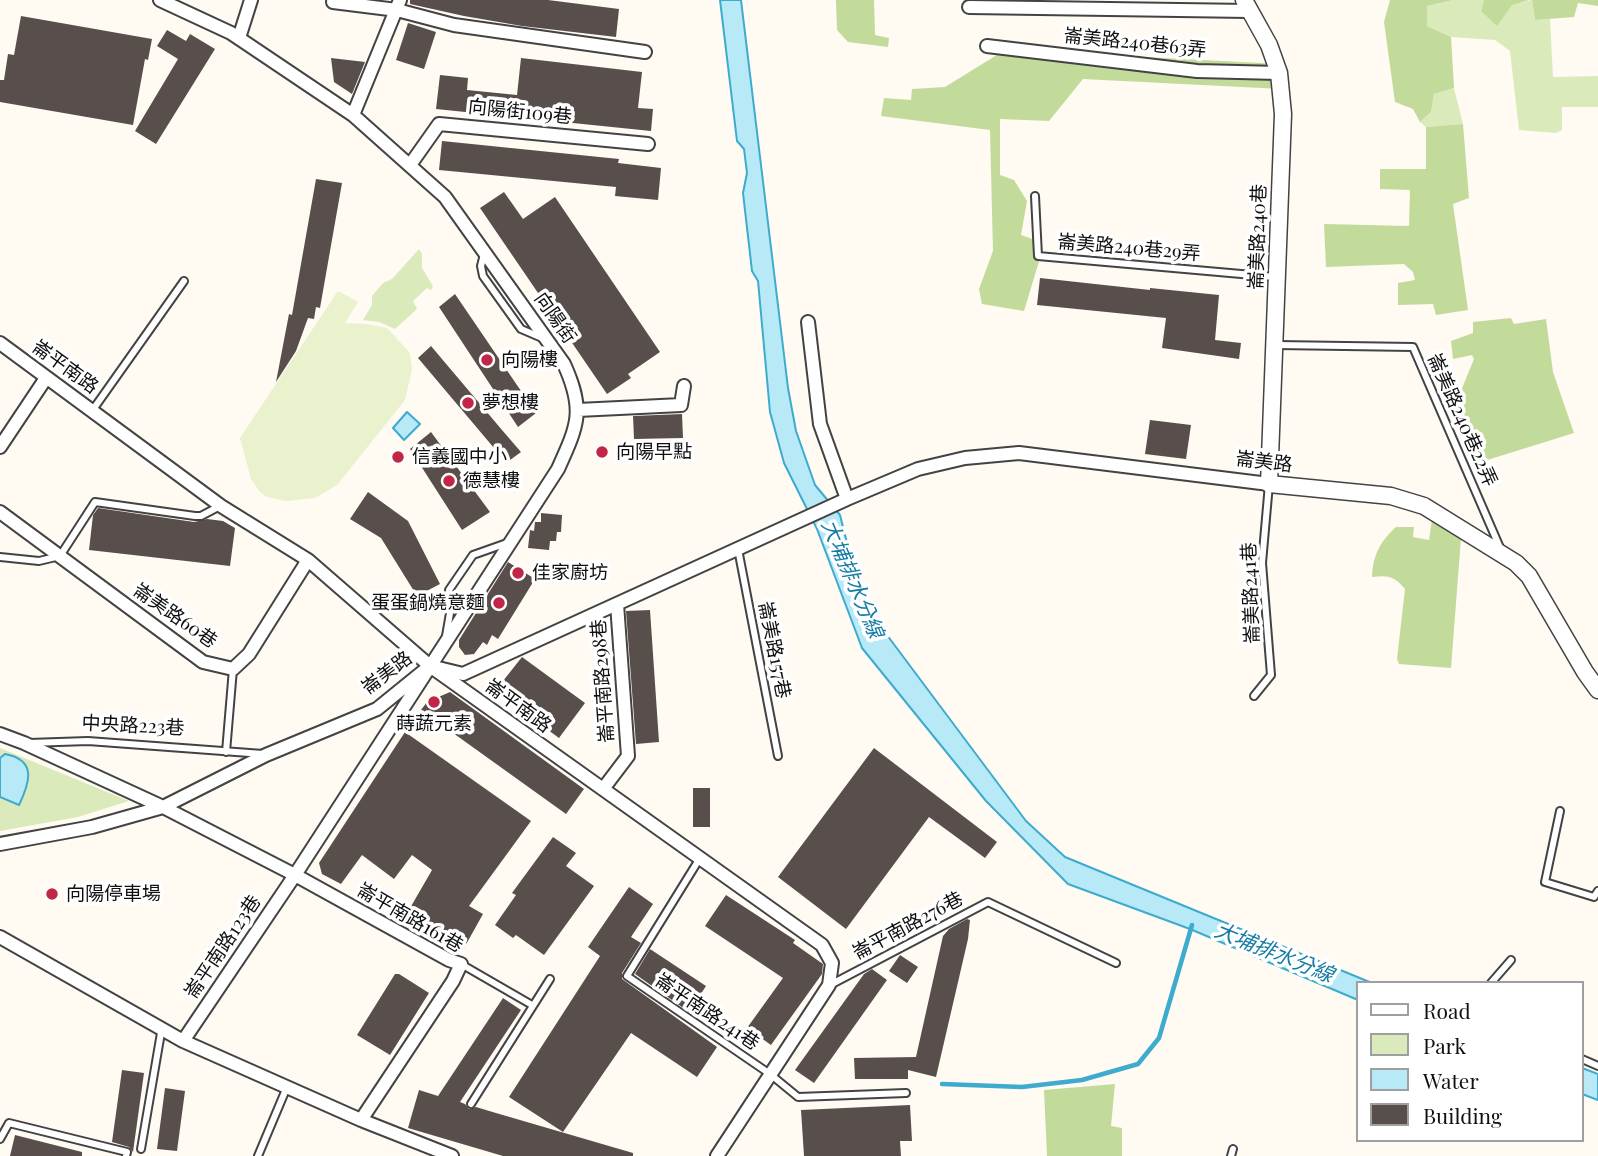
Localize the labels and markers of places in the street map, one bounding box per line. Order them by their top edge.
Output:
place label: 向陽樓 [501,349,558,371]
marker: 向陽樓 [479,352,495,368]
place label: 夢想樓 [482,392,539,414]
marker: 夢想樓 [460,395,476,411]
place label: 向陽早點 [616,441,692,463]
marker: 向陽早點 [594,444,610,460]
place label: 信義國中小 [412,446,507,468]
marker: 信義國中小 [390,449,406,465]
place label: 德慧樓 [463,470,520,492]
marker: 德慧樓 [441,473,457,489]
place label: 佳家廚坊 [532,562,608,584]
marker: 佳家廚坊 [510,565,526,581]
place label: 蛋蛋鍋燒意麵 [371,592,485,614]
marker: 蛋蛋鍋燒意麵 [491,595,507,611]
marker: 蒔蔬元素 [426,694,442,710]
place label: 蒔蔬元素 [396,713,472,735]
place label: 向陽停車場 [66,883,161,905]
marker: 向陽停車場 [44,886,60,902]

